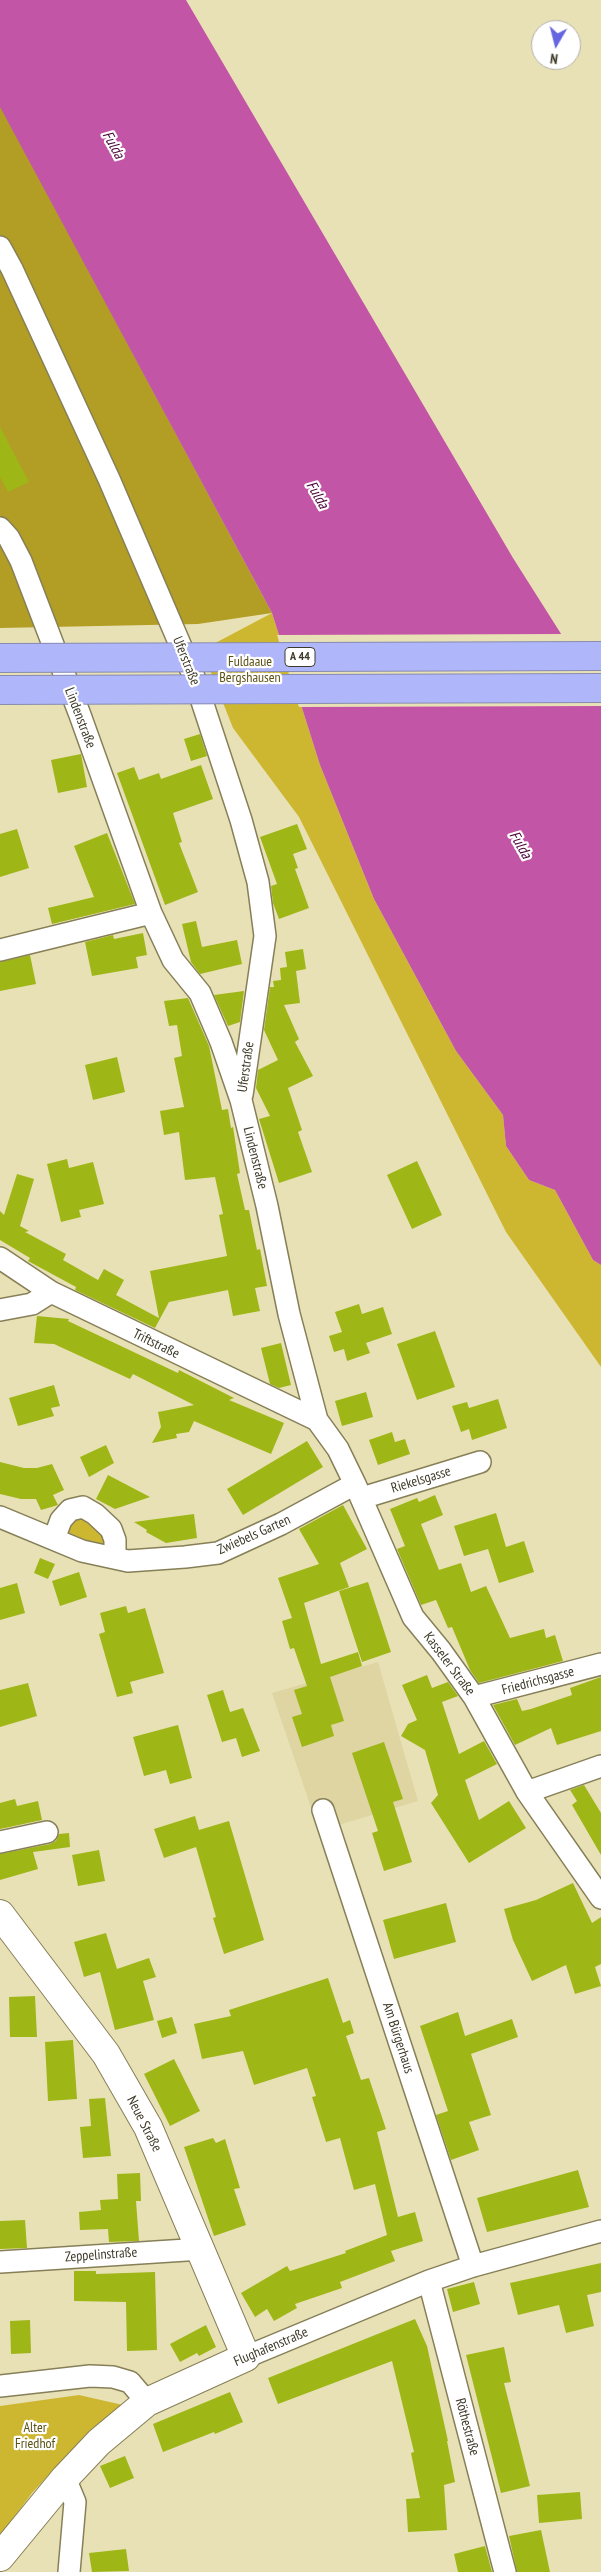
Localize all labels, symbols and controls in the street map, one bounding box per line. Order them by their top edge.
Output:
north arrow [531,20,581,70]
text: N [549,49,559,68]
water label: Fulda [98,128,128,162]
water label: Fulda [302,478,332,512]
street label: Uferstraße [169,634,203,688]
road number: A 44 [285,648,315,666]
park label: Fuldaaue Bergshausen [219,654,281,686]
street label: Lindenstraße [61,685,99,751]
water label: Fulda [505,828,535,862]
street label: Uferstraße [234,1041,258,1093]
street label: Lindenstraße [239,1125,271,1191]
street label: Triftstraße [130,1326,182,1362]
street label: Riekelsgasse [389,1463,453,1497]
street label: Zwiebels Garten [215,1511,293,1559]
street label: Kasseler Straße [420,1629,478,1699]
street label: Friedrichsgasse [500,1663,576,1699]
street label: Am Bürgerhaus [379,2000,417,2076]
street label: Neue Straße [123,2093,165,2155]
street label: Zeppelinstraße [64,2244,138,2266]
street label: Flughafenstraße [231,2324,311,2370]
street label: Röthestraße [451,2397,483,2457]
park label: Alter Friedhof [15,2420,55,2452]

